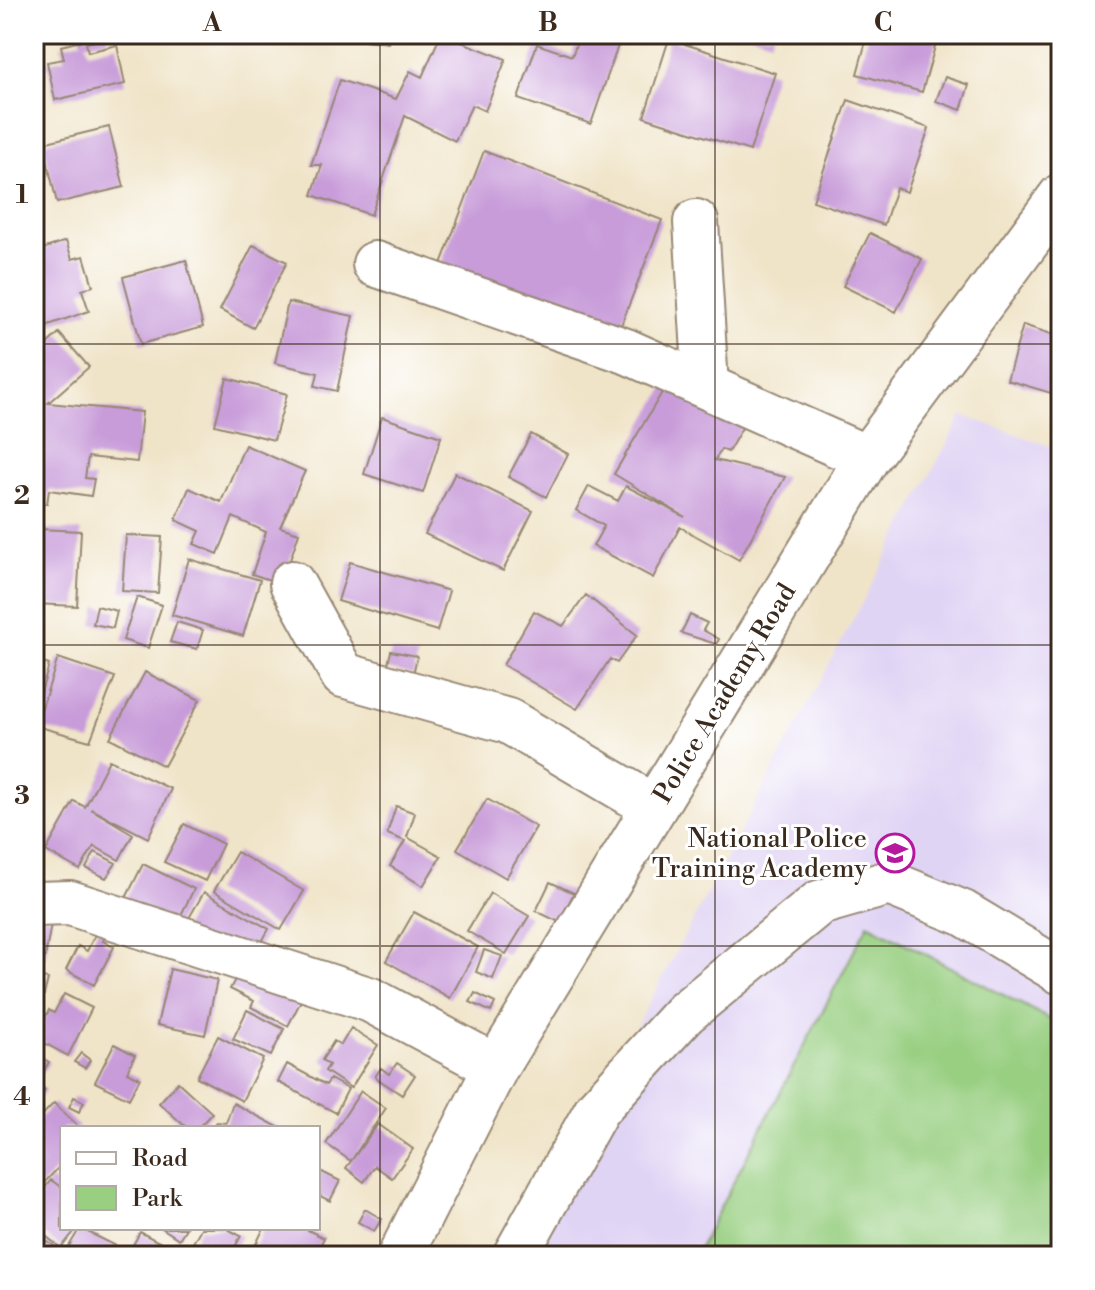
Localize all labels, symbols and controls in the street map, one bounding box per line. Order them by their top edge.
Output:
text: A [202,7,222,39]
text: B [538,7,558,39]
text: C [874,7,892,39]
text: 1 [16,179,29,211]
text: 2 [14,480,30,512]
street label: Police Academy Road [647,578,803,809]
text: 3 [14,780,30,812]
place label: National Police Training Academy [652,823,867,885]
school or university icon: National Police Training Academy [874,832,916,874]
text: 4 [13,1081,31,1113]
legend [60,1126,320,1230]
text: Road [132,1144,188,1174]
text: Park [132,1184,183,1214]

